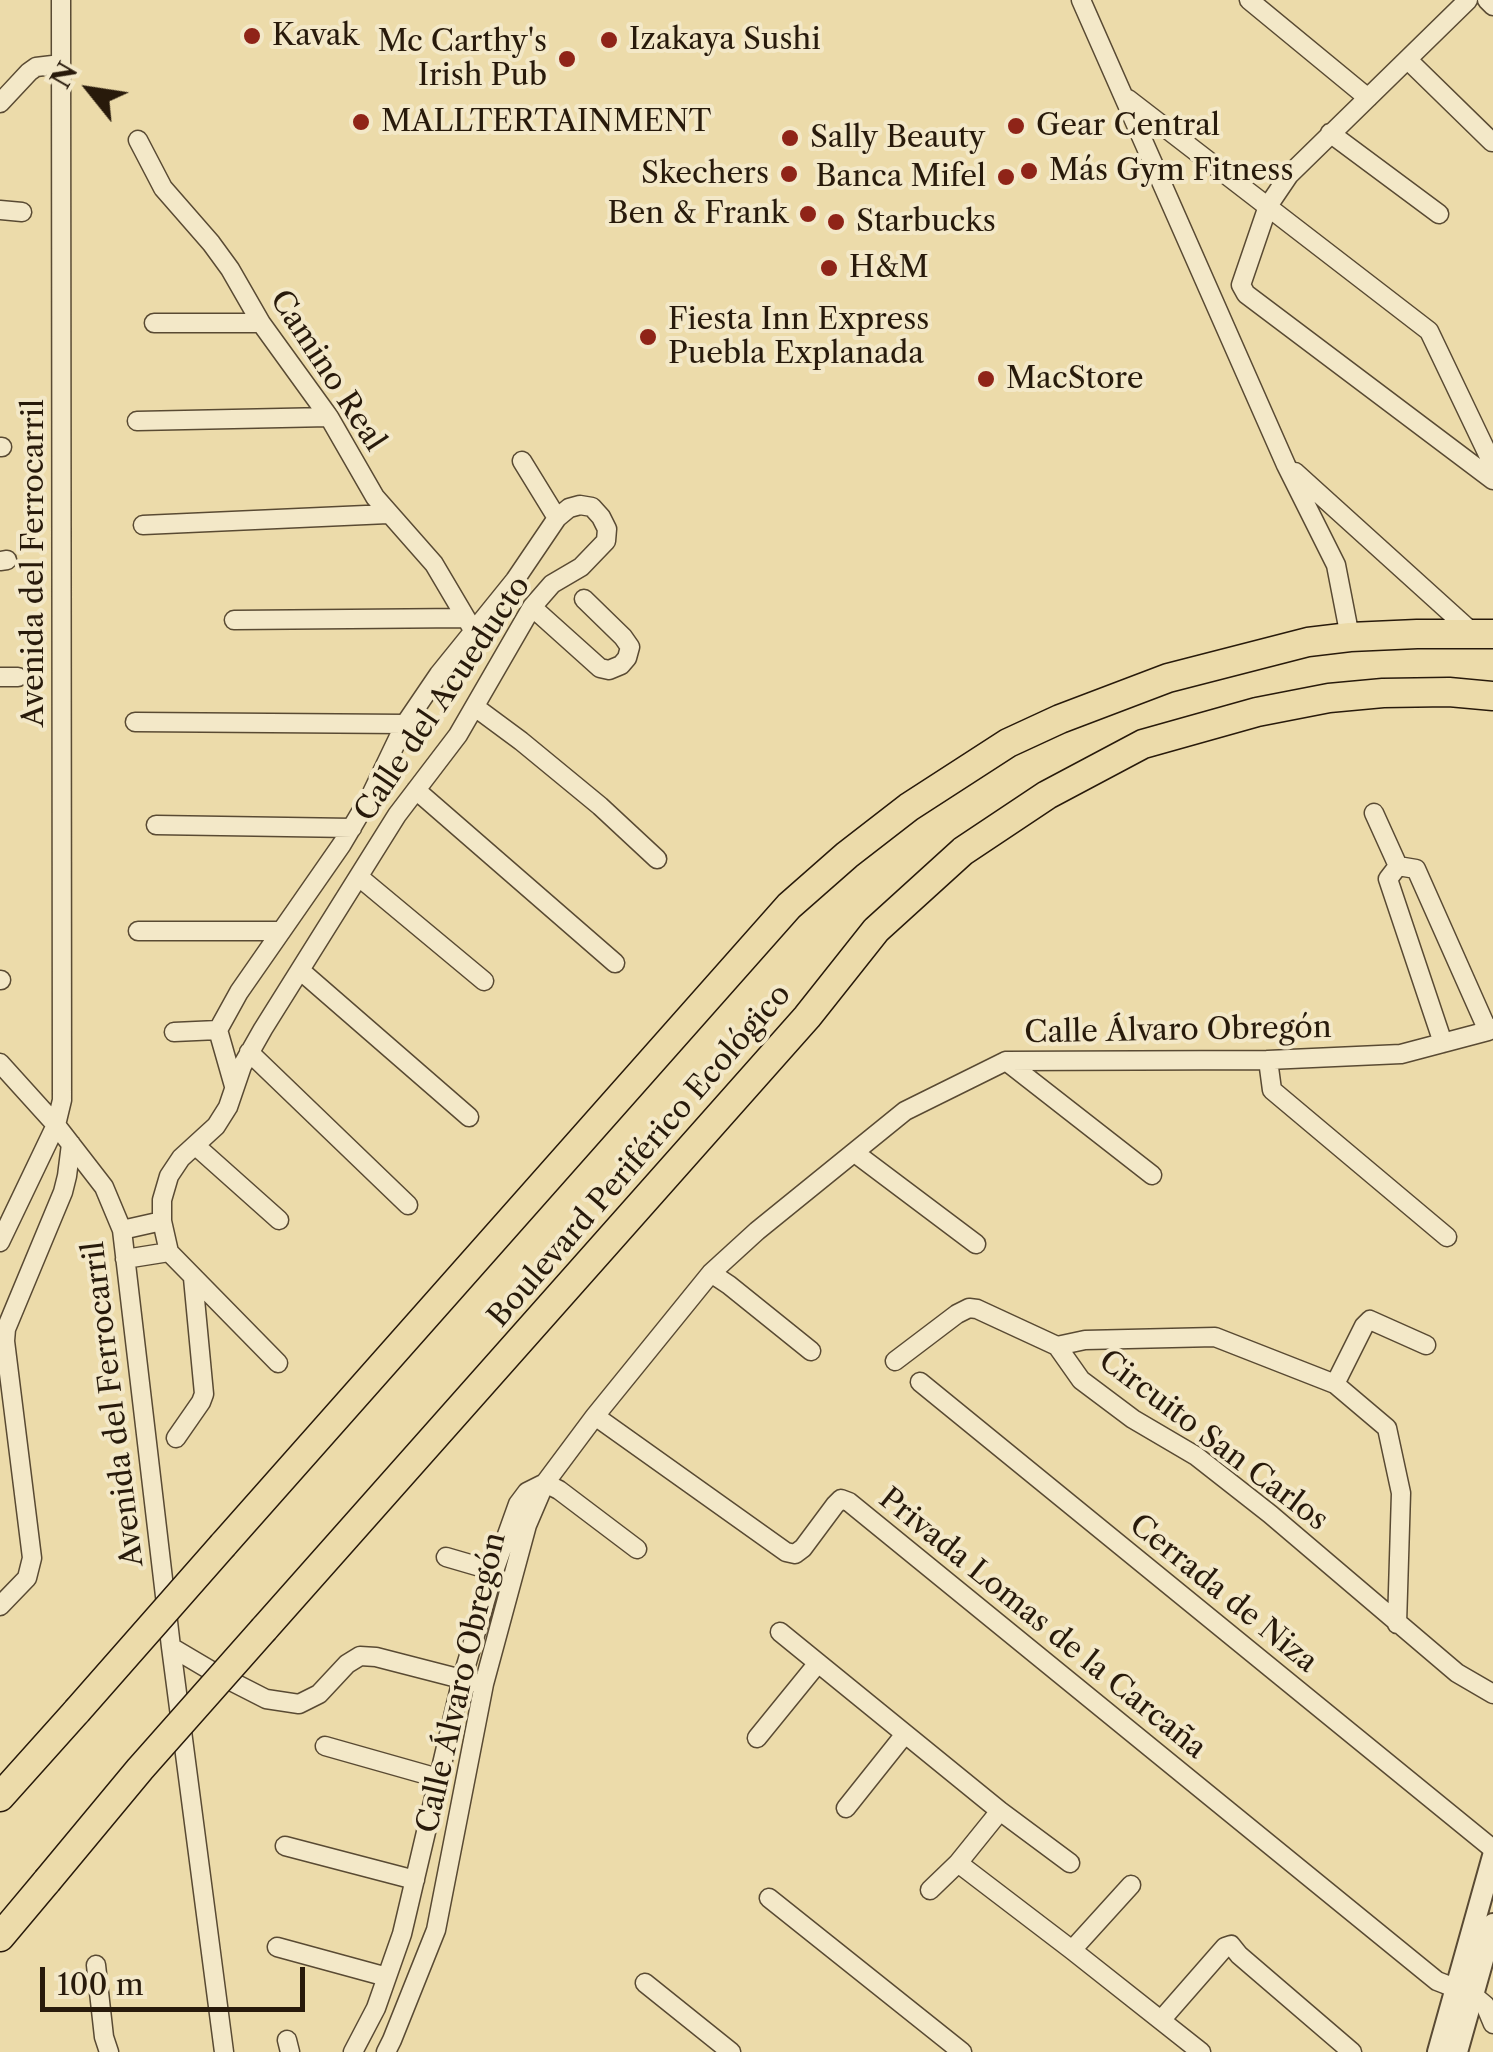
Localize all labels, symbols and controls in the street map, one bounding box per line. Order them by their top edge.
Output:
place label: Kavak [272,18,359,54]
place label: Izakaya Sushi [629,22,821,58]
place label: Mc Carthy's Irish Pub [377,24,547,94]
marker: Kavak [241,25,263,47]
marker: Izakaya Sushi [598,29,620,51]
north arrow [40,40,140,140]
marker: Mc Carthy's Irish Pub [556,48,578,70]
text: N [43,56,85,94]
place label: MALLTERTAINMENT [381,104,711,140]
place label: Gear Central [1036,108,1220,144]
marker: MALLTERTAINMENT [350,111,372,133]
marker: Gear Central [1005,115,1027,137]
place label: Sally Beauty [810,120,985,156]
marker: Sally Beauty [779,127,801,149]
place label: Más Gym Fitness [1049,153,1293,189]
place label: Skechers [641,156,769,192]
place label: Banca Mifel [815,159,986,195]
marker: Más Gym Fitness [1018,160,1040,182]
marker: Skechers [778,163,800,185]
marker: Banca Mifel [995,166,1017,188]
place label: Ben & Frank [607,196,788,232]
marker: Ben & Frank [797,203,819,225]
place label: Starbucks [856,204,996,240]
marker: Starbucks [825,211,847,233]
place label: H&M [849,250,929,286]
marker: H&M [818,257,840,279]
street label: Camino Real [262,284,392,458]
place label: Fiesta Inn Express Puebla Explanada [668,302,929,372]
marker: Fiesta Inn Express Puebla Explanada [637,326,659,348]
place label: MacStore [1006,361,1144,397]
marker: MacStore [975,368,997,390]
street label: Avenida del Ferrocarril [16,399,52,727]
street label: Calle del Acueducto [348,570,538,828]
street label: Boulevard Periférico Ecológico [481,977,799,1335]
street label: Calle Álvaro Obregón [1024,1010,1332,1052]
street label: Avenida del Ferrocarril [76,1239,152,1569]
street label: Circuito San Carlos [1091,1343,1335,1539]
street label: Privada Lomas de la Carcaña [871,1481,1213,1767]
street label: Cerrada de Niza [1122,1507,1324,1681]
street label: Calle Álvaro Obregón [410,1529,514,1837]
scale bar [45,1947,310,2009]
text: 100 m [57,1966,144,2003]

